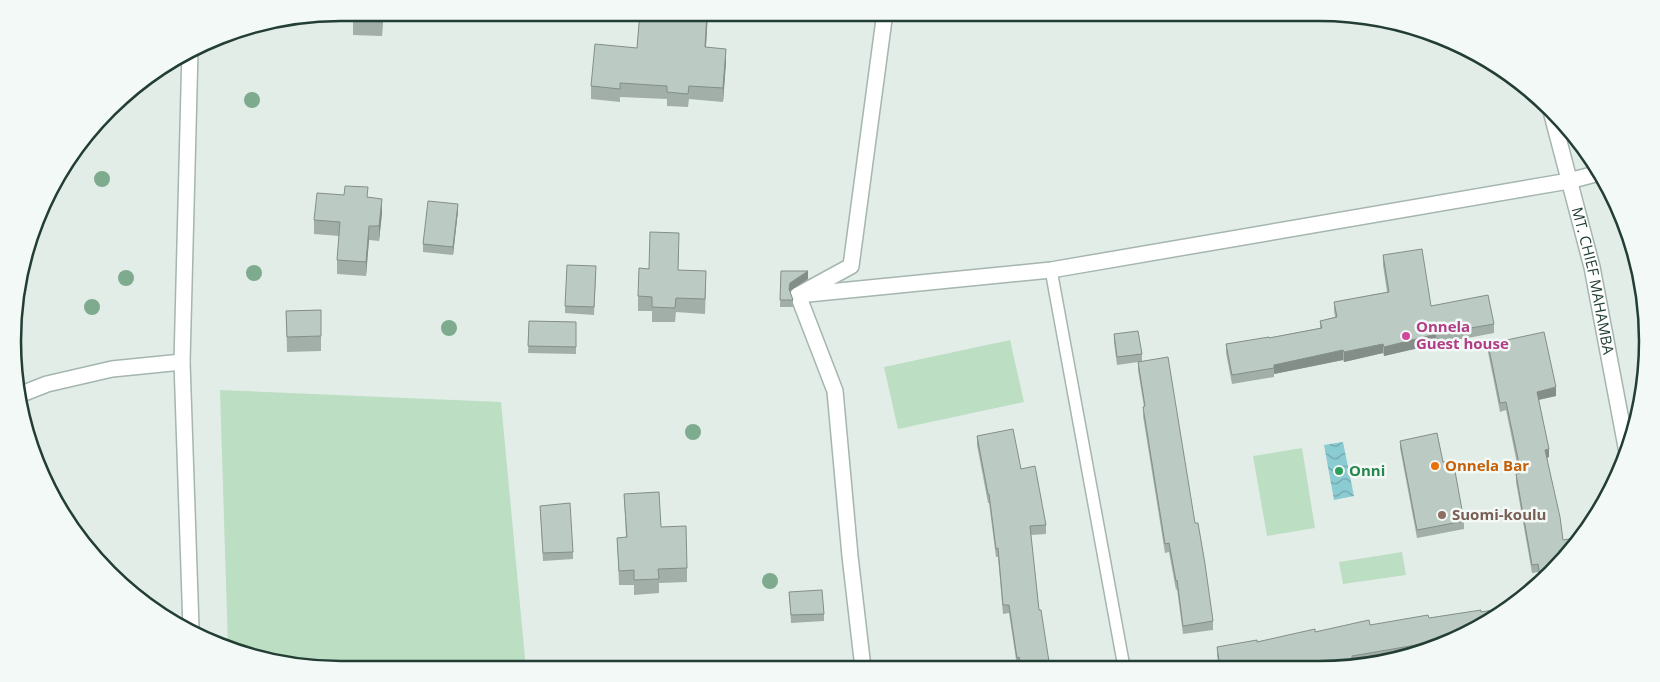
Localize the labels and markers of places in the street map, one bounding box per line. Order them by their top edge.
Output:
place label: Onnela Guest house [1416,316,1509,353]
marker: Onnela Guest house [1400,330,1412,342]
place label: Onnela Bar [1445,455,1529,475]
place label: Onni [1349,460,1385,480]
marker: Onnela Bar [1429,460,1441,472]
marker: Onni [1333,465,1345,477]
place label: Suomi-koulu [1452,504,1546,524]
marker: Suomi-koulu [1436,509,1448,521]

